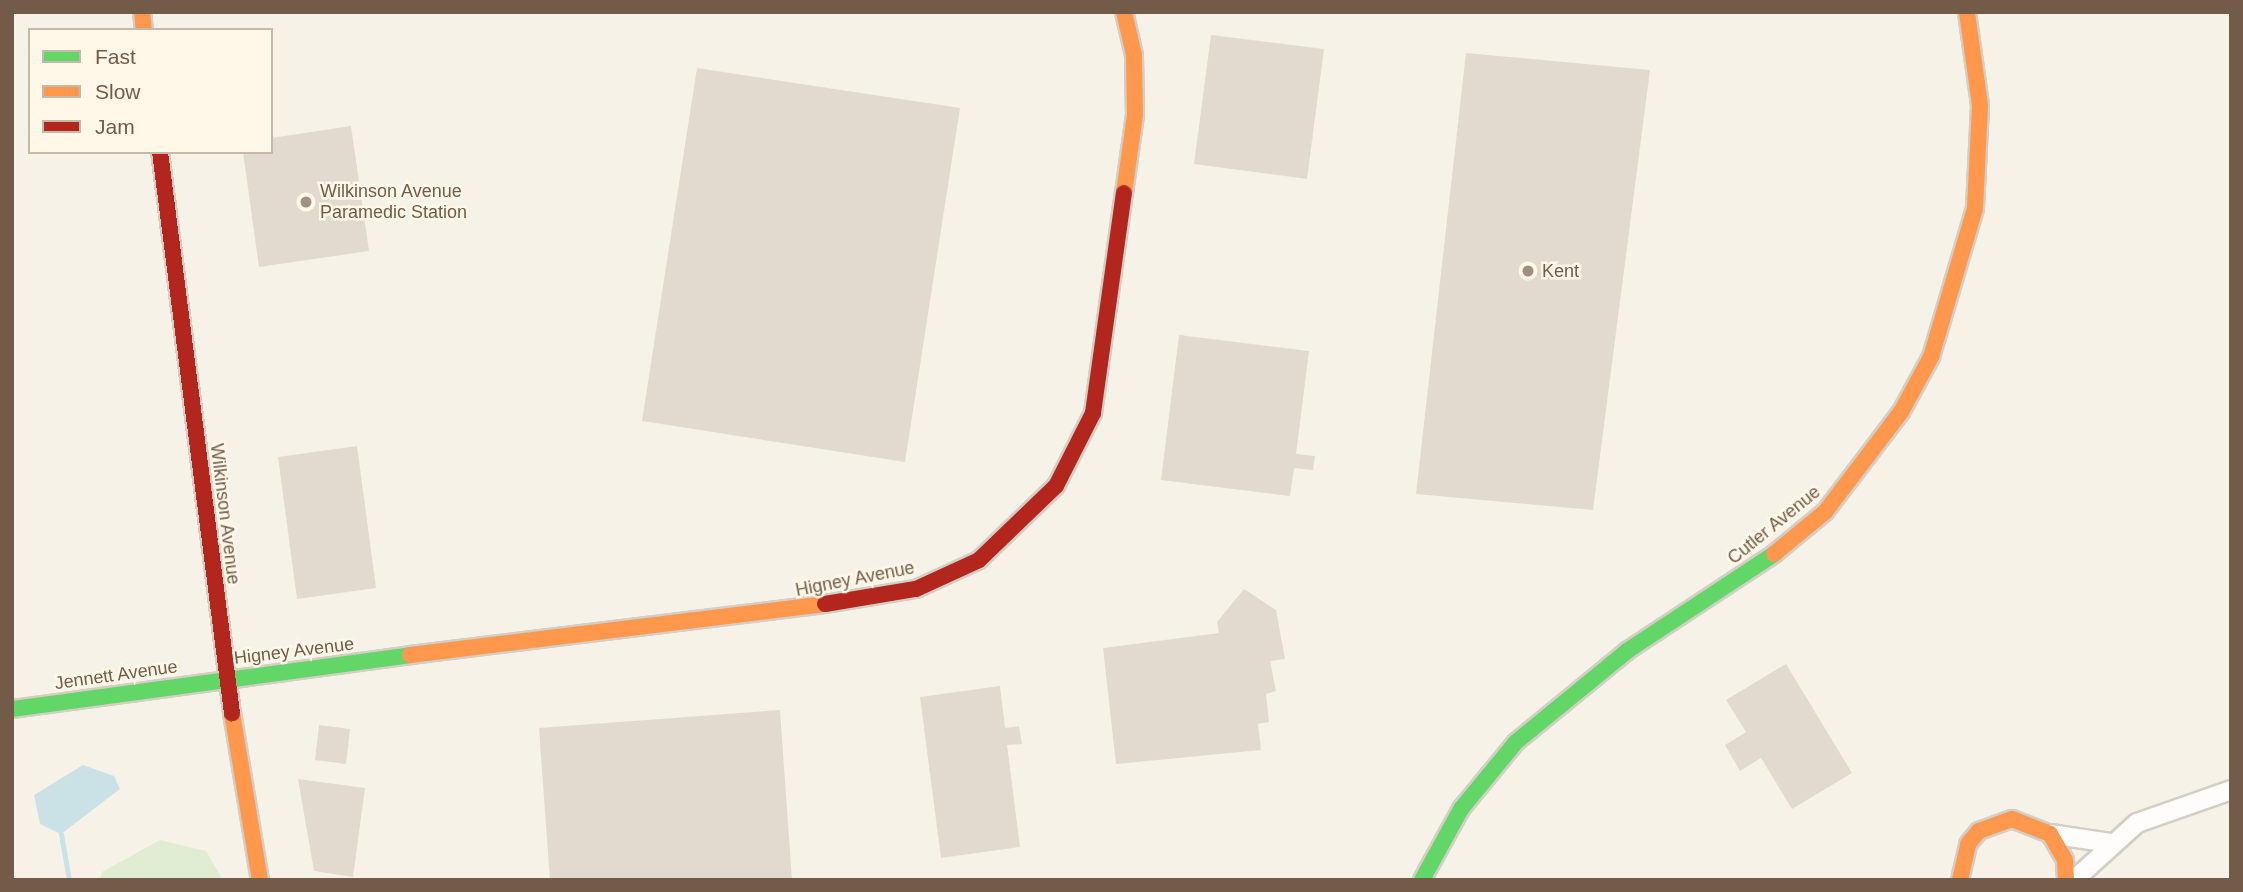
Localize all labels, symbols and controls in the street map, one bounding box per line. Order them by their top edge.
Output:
legend [28,28,273,154]
text: Fast [95,45,136,68]
text: Slow [95,80,141,103]
text: Jam [95,115,135,138]
place label: Wilkinson Avenue Paramedic Station [320,181,467,224]
marker: Wilkinson Avenue Paramedic Station [298,194,314,210]
place label: Kent [1542,260,1579,282]
marker: Kent [1520,263,1536,279]
street label: Wilkinson Avenue [206,442,244,586]
street label: Cutler Avenue [1723,481,1825,569]
street label: Higney Avenue [793,557,917,601]
street label: Higney Avenue [232,633,356,669]
street label: Jennett Avenue [53,656,179,694]

